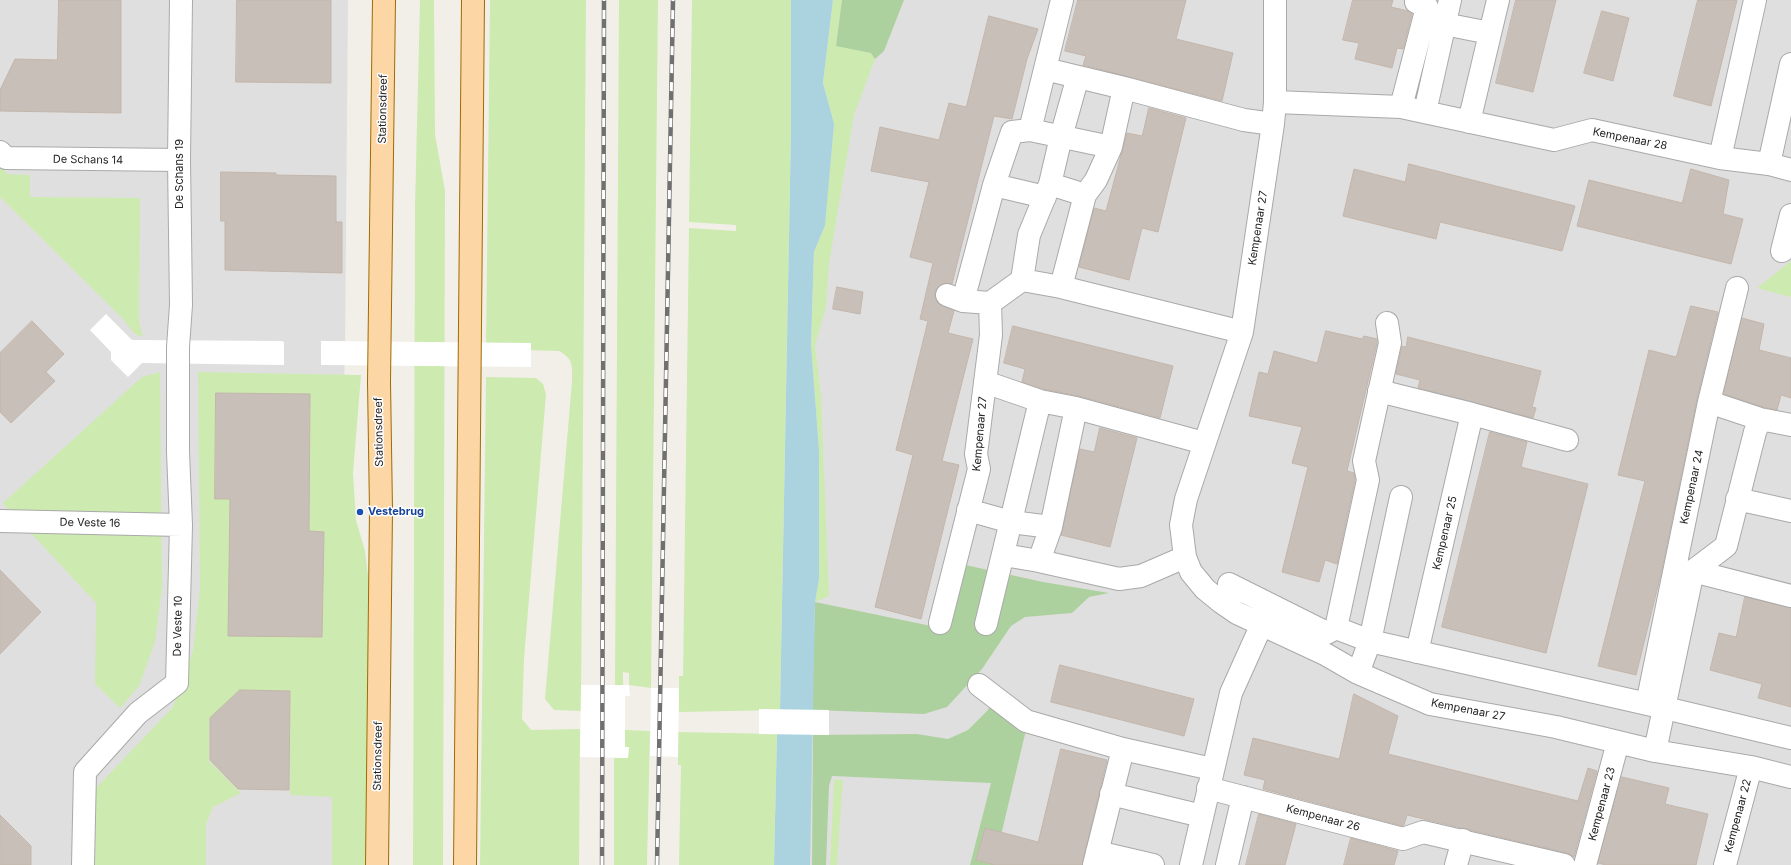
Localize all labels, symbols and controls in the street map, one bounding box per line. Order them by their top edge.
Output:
street label: Stationsdreef [376,74,390,144]
street label: Kempenaar 28 [1592,125,1668,153]
street label: De Schans 19 [173,139,187,209]
street label: De Schans 14 [53,153,123,167]
street label: Kempenaar 27 [1246,190,1270,266]
street label: Kempenaar 27 [970,396,990,472]
street label: Stationsdreef [372,397,386,467]
street label: Kempenaar 24 [1678,449,1706,525]
street label: Kempenaar 25 [1430,495,1460,571]
place label: Vestebrug [368,505,424,519]
marker: Vestebrug [355,507,365,517]
street label: De Veste 16 [59,516,121,530]
street label: De Veste 10 [171,595,185,657]
street label: Kempenaar 27 [1430,696,1506,724]
street label: Stationsdreef [371,721,385,791]
street label: Kempenaar 23 [1586,766,1618,842]
street label: Kempenaar 22 [1722,778,1754,854]
street label: Kempenaar 26 [1285,802,1361,834]

